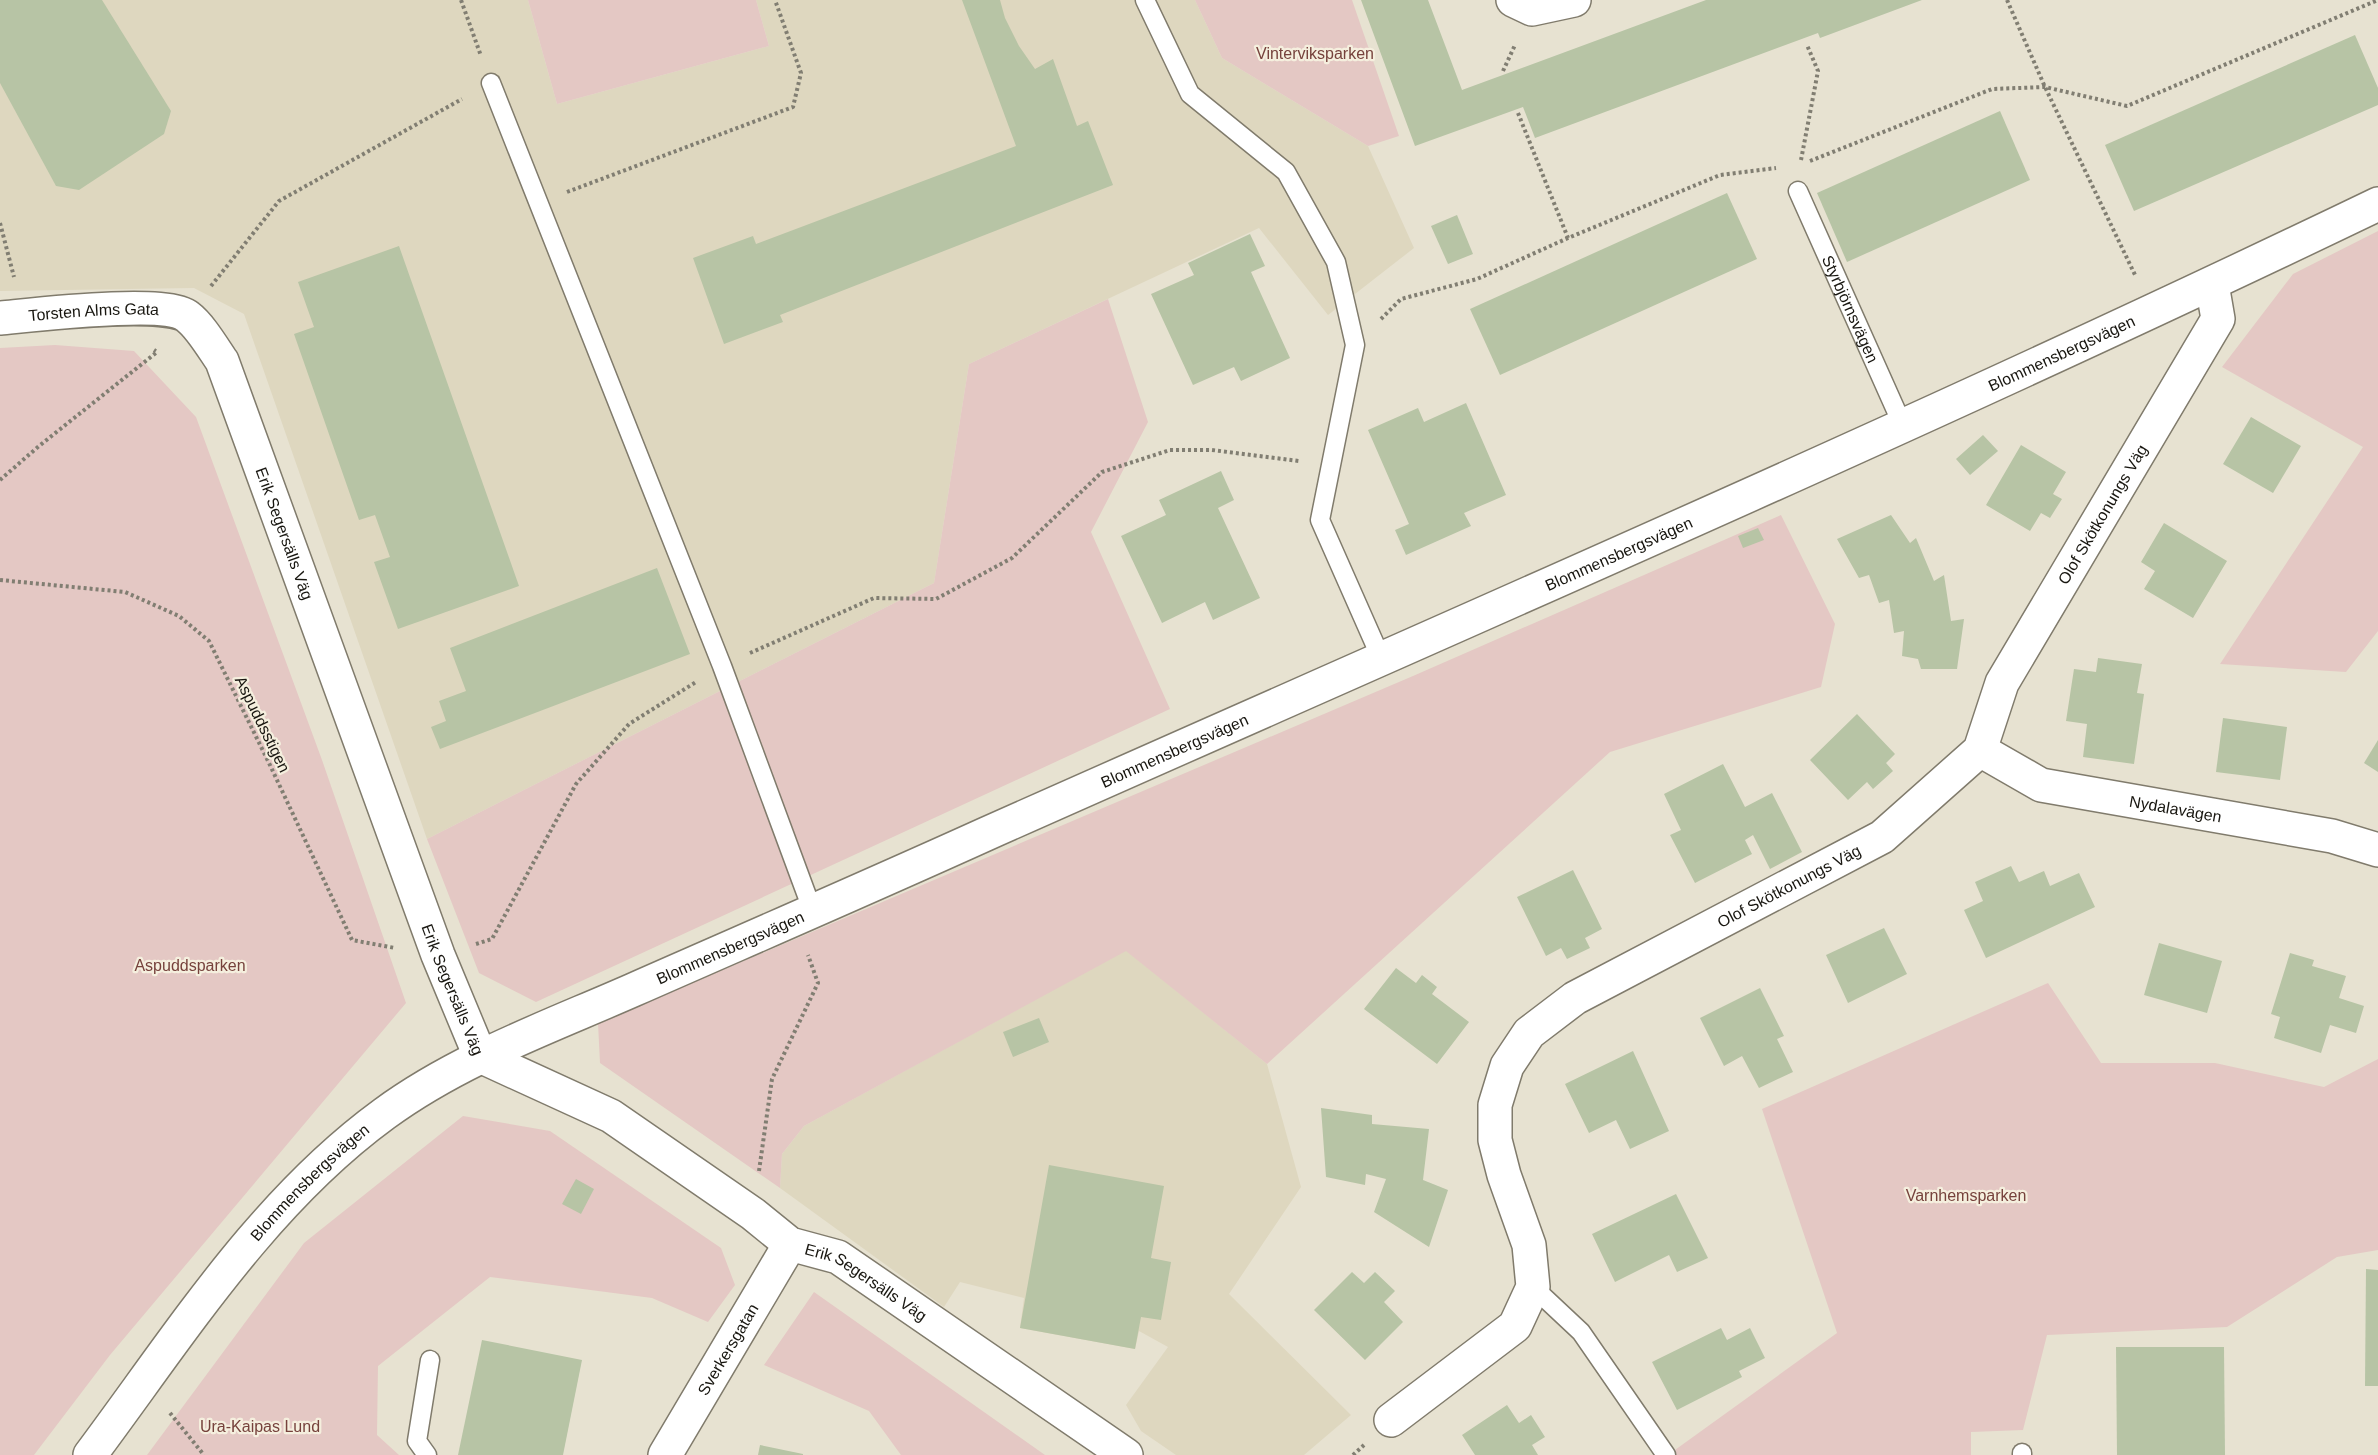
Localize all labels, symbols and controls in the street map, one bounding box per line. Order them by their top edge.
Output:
park label: Vinterviksparken [1256,45,1374,62]
street label: Styrbjörnsvägen [1819,253,1882,365]
street label: Torsten Alms Gata [28,301,160,324]
street label: Blommensbergsvägen [1986,312,2138,395]
street label: Olof Skötkonungs Väg [2055,442,2151,587]
street label: Erik Segersälls Väg [252,465,316,602]
street label: Blommensbergsvägen [1543,514,1695,594]
street label: Aspuddsstigen [232,673,293,775]
street label: Blommensbergsvägen [1098,711,1251,791]
street label: Nydalavägen [2128,793,2223,826]
street label: Olof Skötkonungs Väg [1715,842,1864,931]
street label: Blommensbergsvägen [654,908,807,988]
street label: Erik Segersälls Väg [418,922,487,1058]
park label: Aspuddsparken [134,957,246,974]
street label: Blommensbergsvägen [247,1121,372,1244]
park label: Varnhemsparken [1906,1187,2026,1204]
street label: Erik Segersälls Väg [803,1240,930,1324]
street label: Sverkersgatan [695,1301,762,1398]
park label: Ura-Kaipas Lund [200,1418,320,1435]

